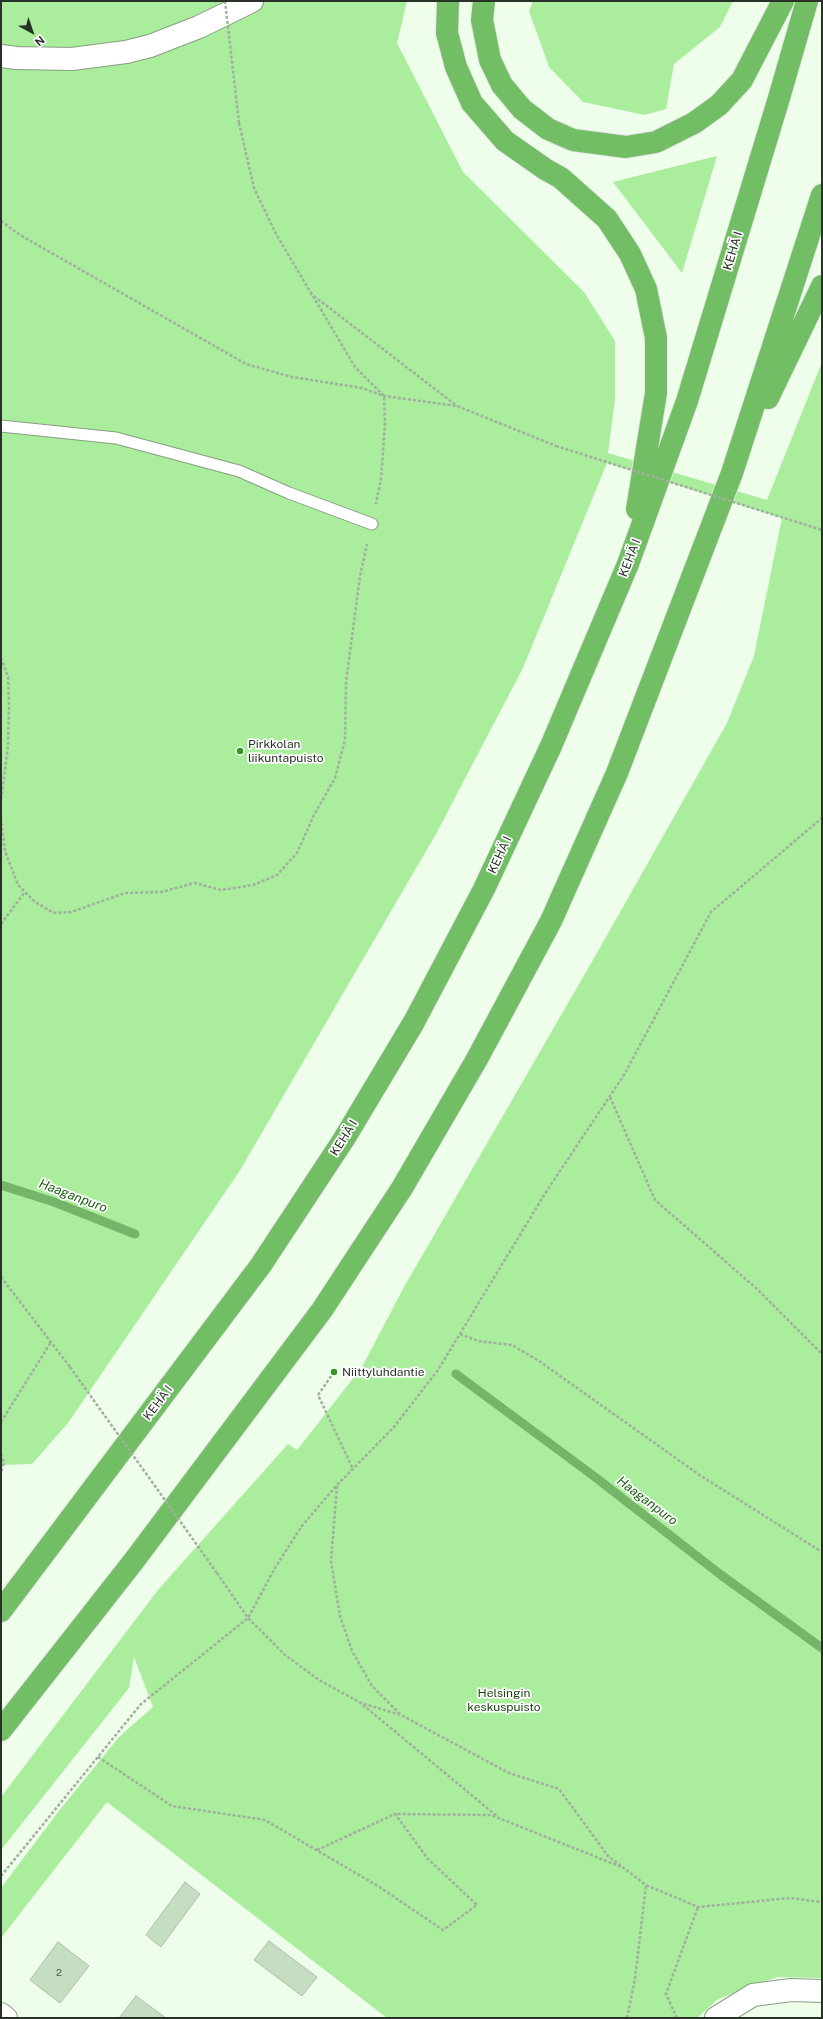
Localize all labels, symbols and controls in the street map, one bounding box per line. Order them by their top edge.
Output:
north arrow [12,12,52,52]
text: N [33,34,47,49]
street label: KEHÄ I [720,230,746,272]
street label: KEHÄ I [616,537,644,579]
place label: Pirkkolan liikuntapuisto [248,737,324,765]
marker: Pirkkolan liikuntapuisto [235,746,245,756]
street label: KEHÄ I [485,834,515,876]
street label: KEHÄ I [327,1117,361,1159]
water label: Haaganpuro [37,1176,109,1216]
place label: Niittyluhdantie [342,1365,425,1379]
marker: Niittyluhdantie [329,1367,339,1377]
street label: KEHÄ I [140,1383,176,1423]
water label: Haaganpuro [614,1473,680,1529]
park label: Helsingin keskuspuisto [467,1686,541,1714]
house number: 2 [56,1967,62,1979]

